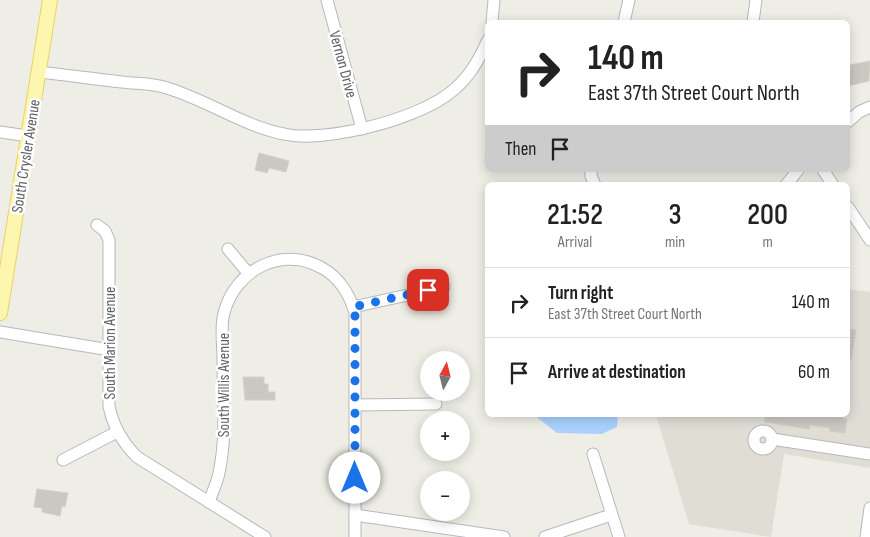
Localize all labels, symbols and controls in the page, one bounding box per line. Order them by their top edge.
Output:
street label: Vernon Drive [325,29,361,100]
text: 140 m [588,37,664,80]
icon: right [505,40,570,105]
text: East 37th Street Court North [588,80,800,107]
street label: South Crysler Avenue [8,98,45,214]
icon: arrive [546,135,574,163]
text: Then [505,138,536,161]
text: 21:52 [547,197,603,233]
text: 3 [669,197,682,233]
text: 200 [747,197,788,233]
text: Arrival [558,233,592,252]
text: min [665,233,685,252]
text: m [762,233,773,252]
pin [407,269,449,311]
icon: arrive [414,276,442,304]
text: Turn right [548,282,613,305]
street label: South Marion Avenue [101,287,120,399]
icon: right [505,289,533,317]
text: 140 m [792,291,830,314]
text: East 37th Street Court North [548,305,702,324]
street label: South Willis Avenue [215,333,234,437]
north arrow [420,351,470,401]
map controls [420,351,470,521]
icon: arrive [505,359,533,387]
text: Arrive at destination [548,361,686,384]
text: 60 m [798,361,830,384]
button: + [420,411,470,461]
position arrow [328,451,380,503]
button: − [420,471,470,521]

